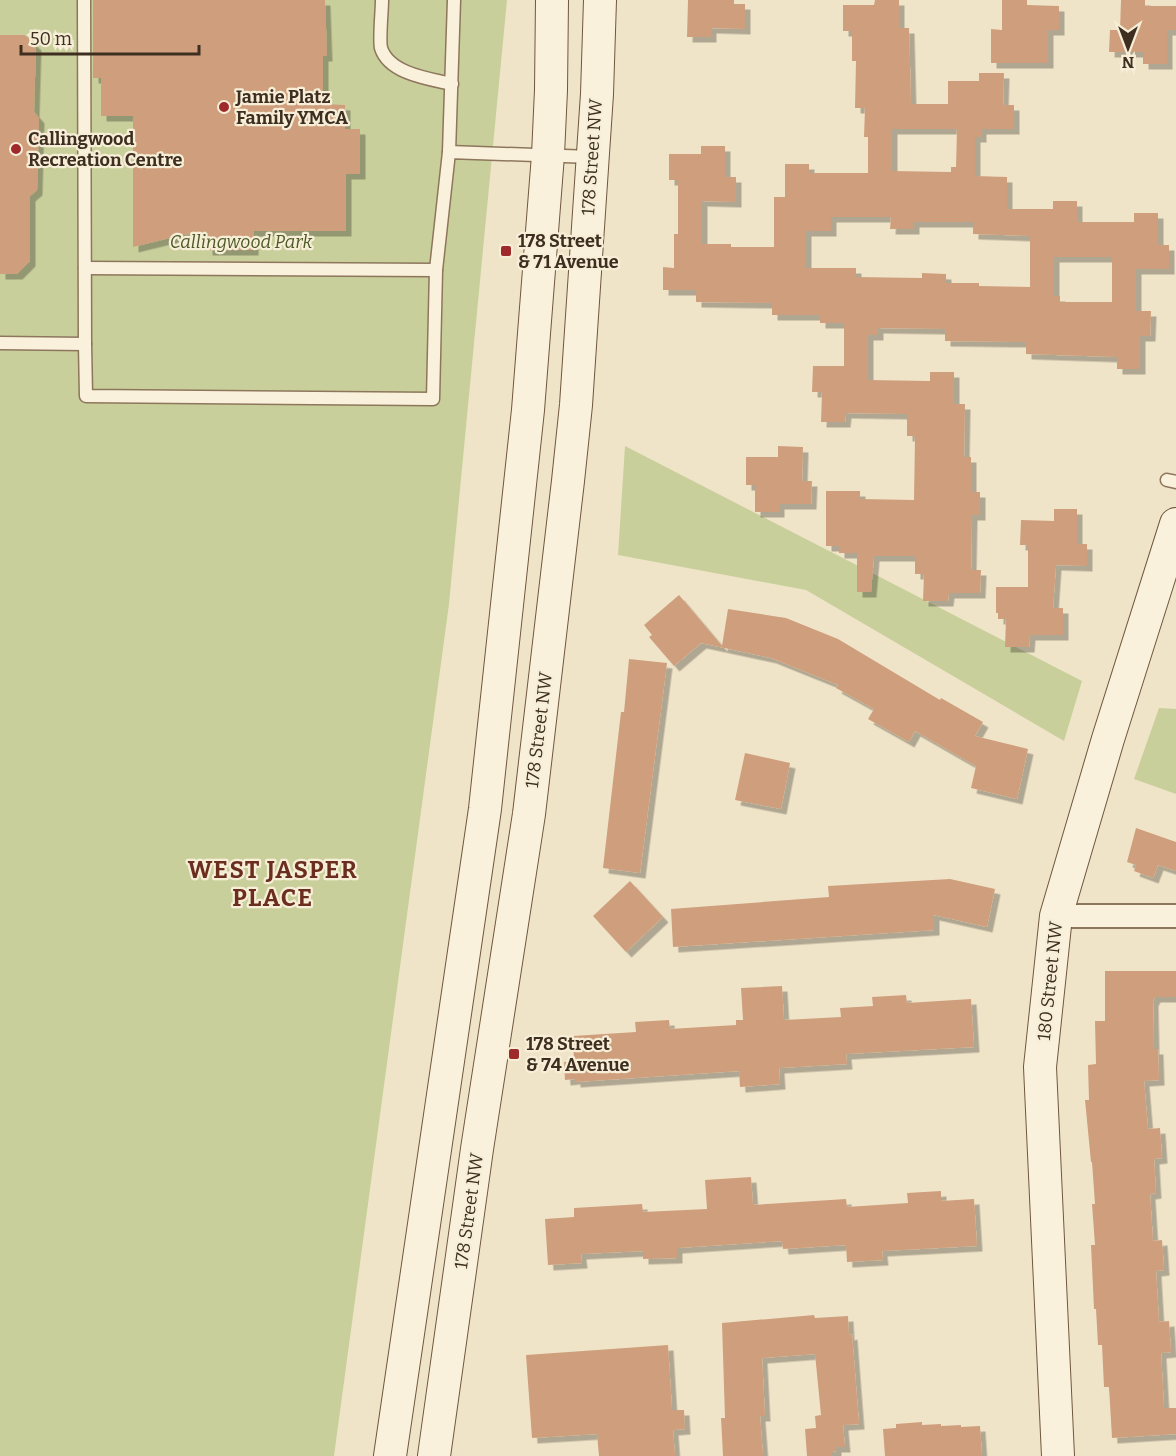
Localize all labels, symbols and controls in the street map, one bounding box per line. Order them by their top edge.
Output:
scale bar [21,18,200,56]
north arrow [1098,18,1158,78]
text: 50 m [30,28,72,50]
text: N [1122,53,1134,72]
place label: Jamie Platz Family YMCA [235,86,348,129]
street label: 178 Street NW [577,97,607,216]
marker: Jamie Platz Family YMCA [217,100,231,114]
place label: Callingwood Recreation Centre [28,128,183,171]
marker: Callingwood Recreation Centre [9,142,23,156]
place label: 178 Street & 71 Avenue [518,230,619,273]
park label: Callingwood Park [170,231,312,253]
marker: 178 Street & 71 Avenue [499,244,513,258]
street label: 178 Street NW [521,670,557,789]
district label: WEST JASPER PLACE [188,856,358,912]
street label: 180 Street NW [1033,920,1067,1042]
place label: 178 Street & 74 Avenue [526,1033,630,1076]
marker: 178 Street & 74 Avenue [507,1047,521,1061]
street label: 178 Street NW [450,1151,488,1270]

